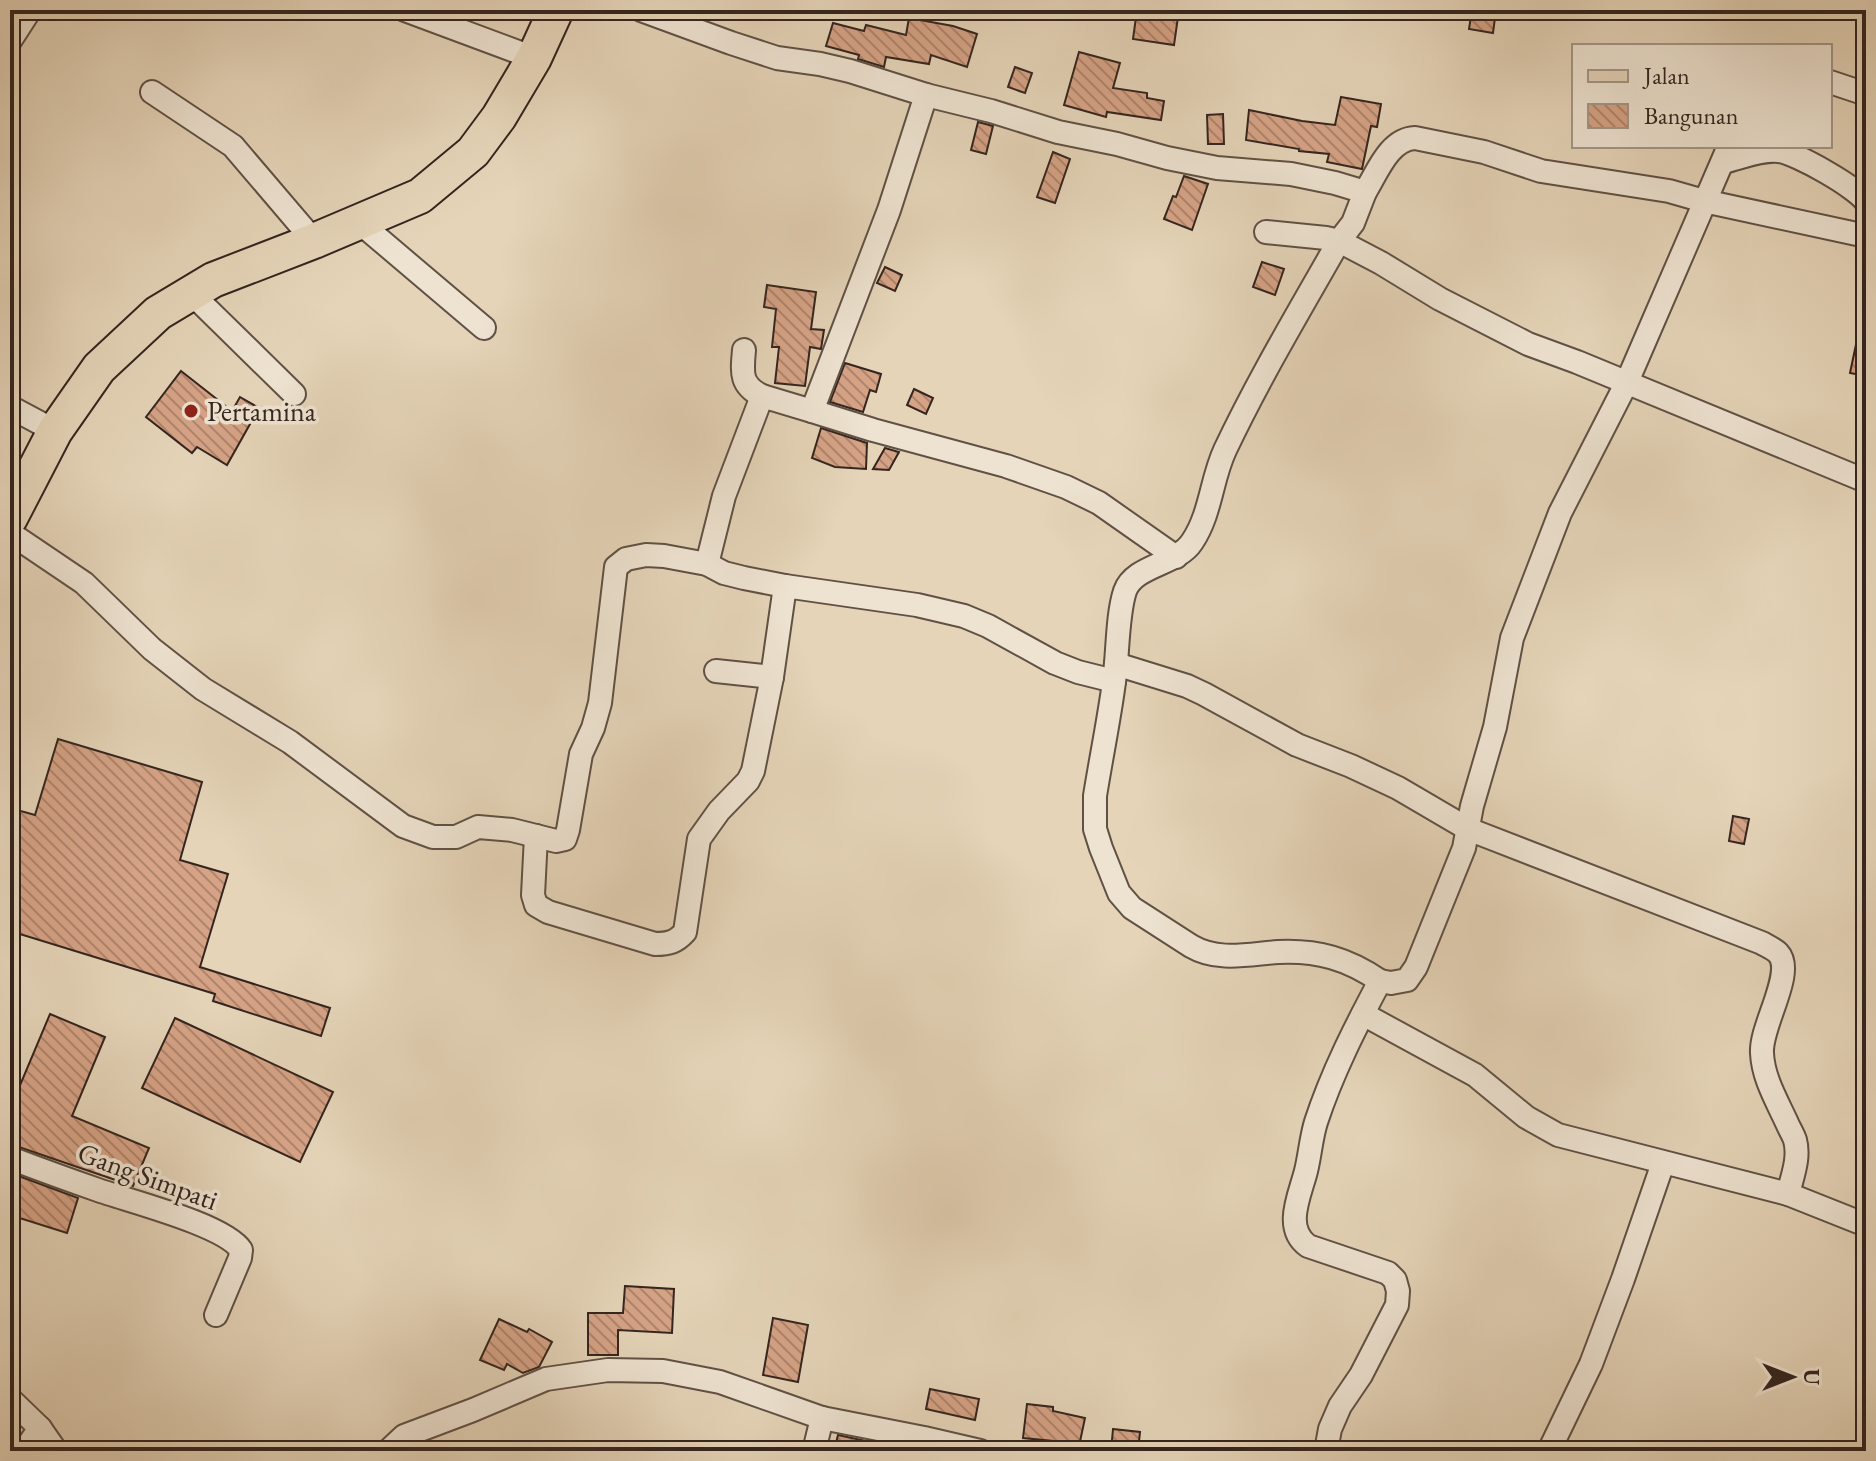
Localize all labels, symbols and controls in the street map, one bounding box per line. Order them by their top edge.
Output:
legend [1572,44,1832,148]
text: Jalan [1642,60,1690,91]
text: Bangunan [1644,100,1739,131]
place label: Pertamina [207,393,317,429]
marker: Pertamina [182,402,200,420]
street label: Gang Simpati [73,1134,223,1218]
north arrow [1752,1337,1832,1417]
text: U [1797,1369,1826,1386]

